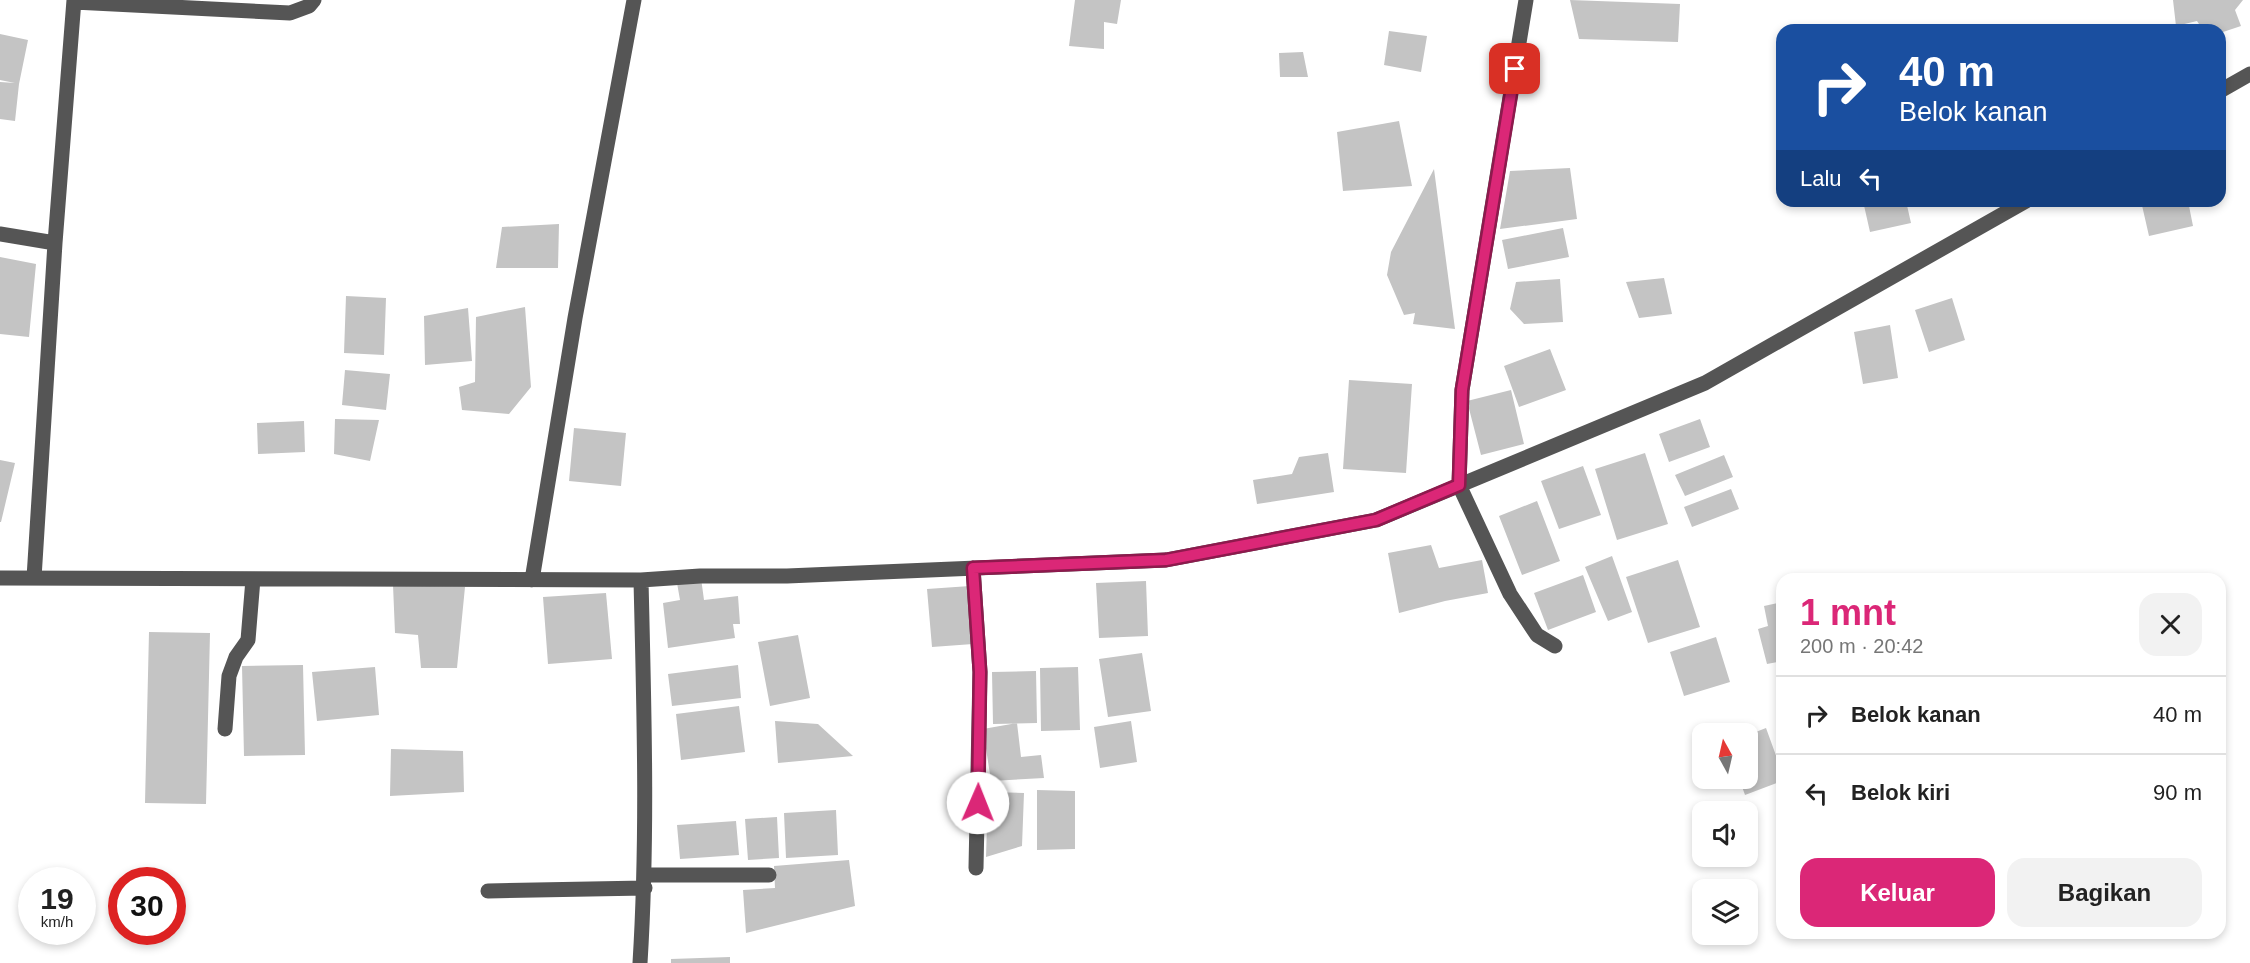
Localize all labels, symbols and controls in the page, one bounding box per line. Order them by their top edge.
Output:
pin [1489,43,1540,94]
icon: right [1800,48,1878,126]
text: 40 m [1899,48,1995,95]
icon: arrive [1498,52,1531,85]
text: Belok kanan [1899,97,2048,127]
icon: left [1854,162,1887,195]
text: Lalu [1800,166,1842,191]
text: 1 mnt [1800,592,1896,633]
button: close [2139,593,2202,656]
text: 200 m · 20:42 [1800,635,1923,657]
icon: right [1800,699,1833,732]
text: Belok kanan [1851,702,1981,727]
text: 40 m [2153,702,2202,727]
north arrow [1692,723,1758,789]
map controls [1692,723,1758,945]
position arrow [946,771,1010,835]
icon: left [1800,777,1833,810]
text: Belok kiri [1851,780,1950,805]
text: 90 m [2153,780,2202,805]
button: sound [1692,801,1758,867]
button: Keluar [1800,858,1995,927]
button: Bagikan [2007,858,2202,927]
speed limit sign: 30 [108,867,186,945]
button: layers [1692,879,1758,945]
text: 19 [40,882,74,915]
text: km/h [41,913,73,930]

